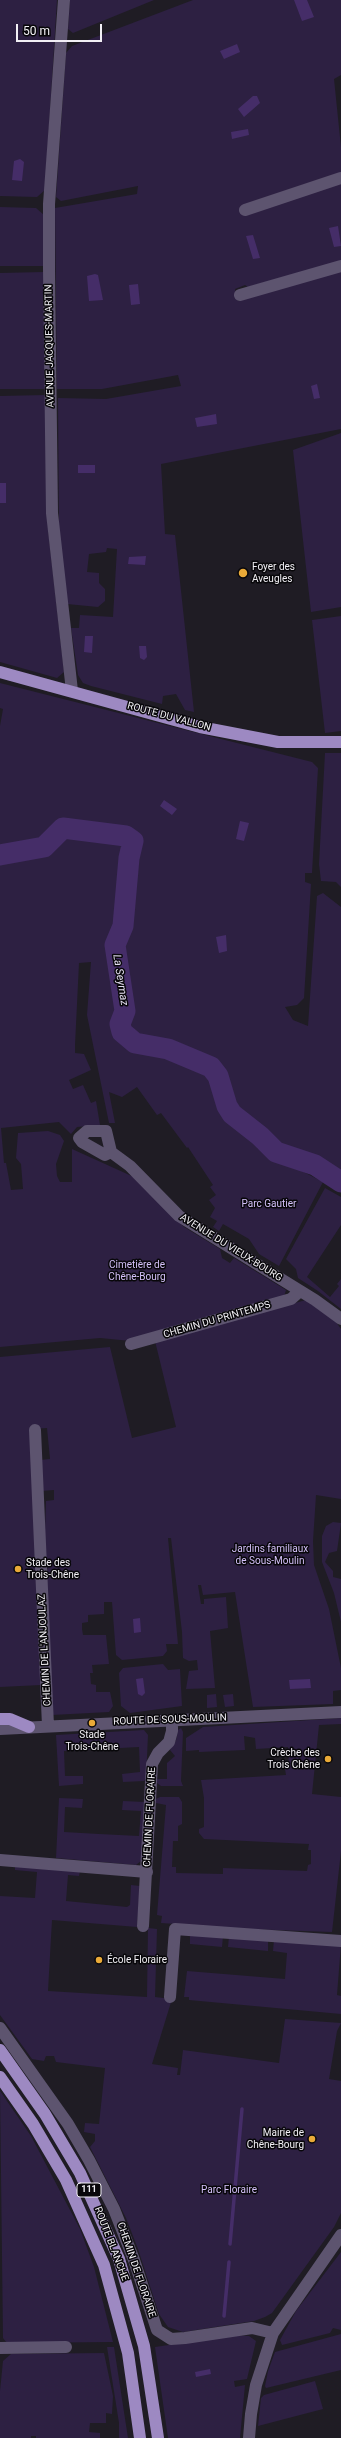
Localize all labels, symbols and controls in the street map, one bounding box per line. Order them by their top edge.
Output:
scale bar [18,16,104,42]
text: 50 m [23,24,50,38]
street label: AVENUE JACQUES-MARTIN [43,284,57,408]
place label: Foyer des Aveugles [252,561,295,584]
marker: Foyer des Aveugles [237,567,249,579]
street label: ROUTE DU VALLON [126,700,212,734]
water label: La Seymaz [109,953,131,1007]
park label: Parc Gautier [242,1198,296,1210]
street label: AVENUE DU VIEUX-BOURG [178,1212,284,1284]
park label: Cimetière de Chêne-Bourg [108,1259,166,1282]
street label: CHEMIN DU PRINTEMPS [162,1299,272,1341]
park label: Jardins familiaux de Sous-Moulin [232,1543,308,1566]
place label: Stade des Trois-Chêne [26,1557,79,1580]
marker: Stade des Trois-Chêne [13,1564,23,1574]
street label: CHEMIN DE L'ANJOULAZ [36,1594,54,1706]
street label: ROUTE DE SOUS-MOULIN [113,1712,227,1728]
marker: Stade Trois-Chêne [87,1718,97,1728]
place label: Stade Trois-Chêne [65,1729,119,1752]
place label: Crèche des Trois Chêne [267,1747,320,1770]
marker: Crèche des Trois Chêne [323,1754,333,1764]
street label: CHEMIN DE FLORAIRE [141,1767,159,1867]
place label: École Floraire [107,1954,167,1966]
marker: École Floraire [94,1955,104,1965]
place label: Mairie de Chêne-Bourg [247,2127,304,2150]
marker: Mairie de Chêne-Bourg [307,2134,317,2144]
road number: 111 [77,2183,101,2197]
park label: Parc Floraire [201,2184,257,2196]
street label: ROUTE BLANCHE [91,2205,131,2283]
street label: CHEMIN DE FLORAIRE [114,2221,158,2319]

